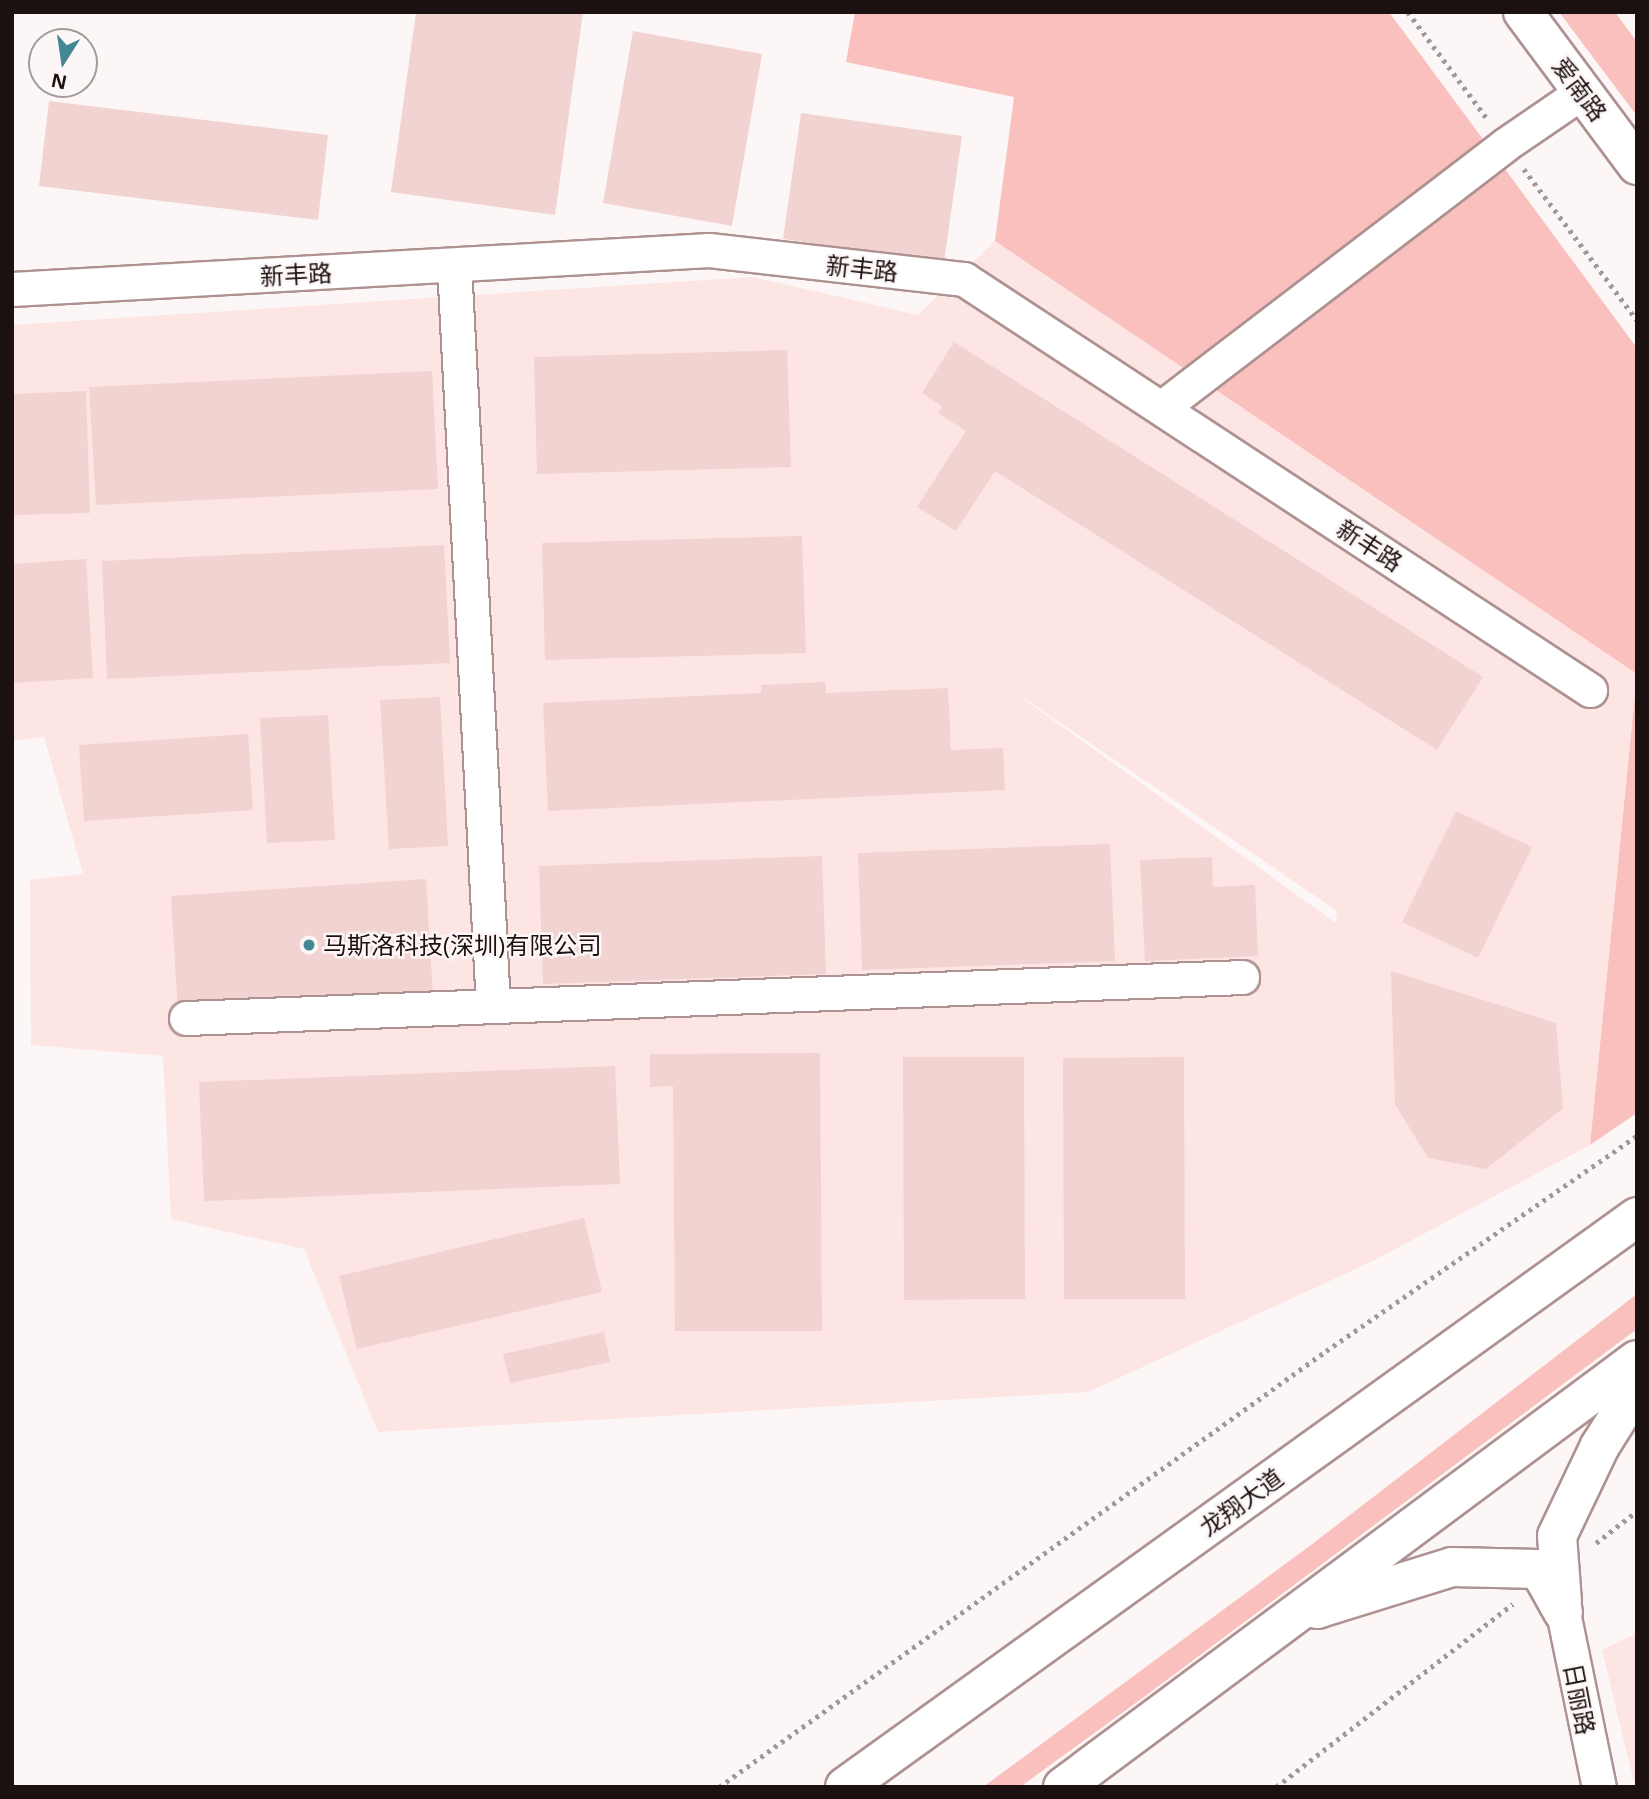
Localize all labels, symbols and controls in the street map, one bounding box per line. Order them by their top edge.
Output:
north arrow [28,28,98,98]
street label: 爱南路 [1547,52,1613,126]
text: N [49,67,69,96]
street label: 新丰路 [825,250,899,286]
street label: 新丰路 [259,258,333,290]
street label: 新丰路 [1332,513,1408,577]
place label: 马斯洛科技(深圳)有限公司 [323,931,601,959]
marker: 马斯洛科技(深圳)有限公司 [301,937,317,953]
street label: 龙翔大道 [1194,1462,1288,1542]
street label: 日丽路 [1559,1661,1601,1737]

